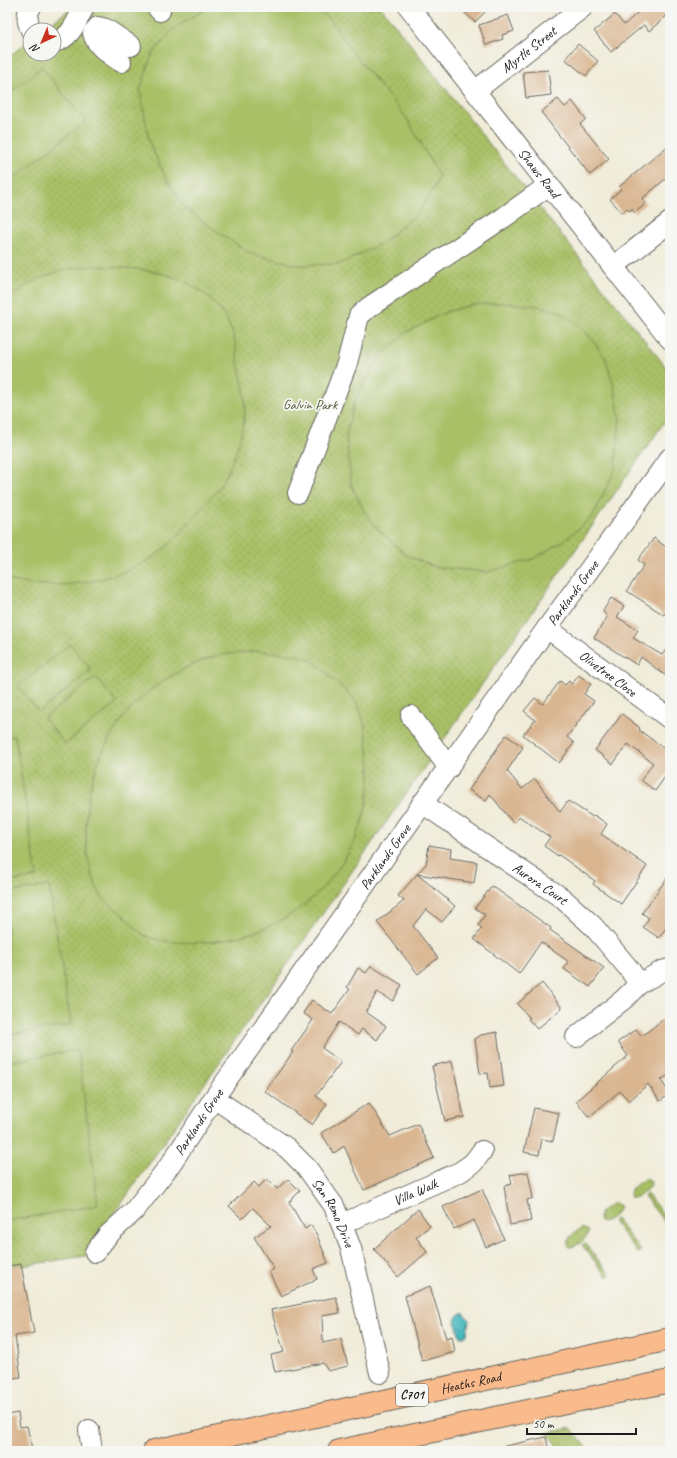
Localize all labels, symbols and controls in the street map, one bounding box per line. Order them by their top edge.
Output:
north arrow [22,22,62,62]
street label: Myrtle Street [498,22,561,76]
text: N [26,40,42,57]
street label: Shaws Road [515,145,566,203]
park label: Galvin Park [283,396,338,413]
street label: Parklands Grove [543,556,603,629]
street label: Olivetree Close [576,646,641,701]
street label: Parklands Grove [356,820,415,893]
street label: Aurora Court [510,859,573,909]
street label: Parklands Grove [170,1084,227,1158]
street label: Villa Walk [390,1174,442,1209]
street label: San Remo Drive [308,1175,359,1251]
street label: Heaths Road [439,1367,505,1397]
road number: C701 [396,1384,428,1406]
scale bar [527,1410,636,1436]
text: 50 m [533,1416,555,1432]

